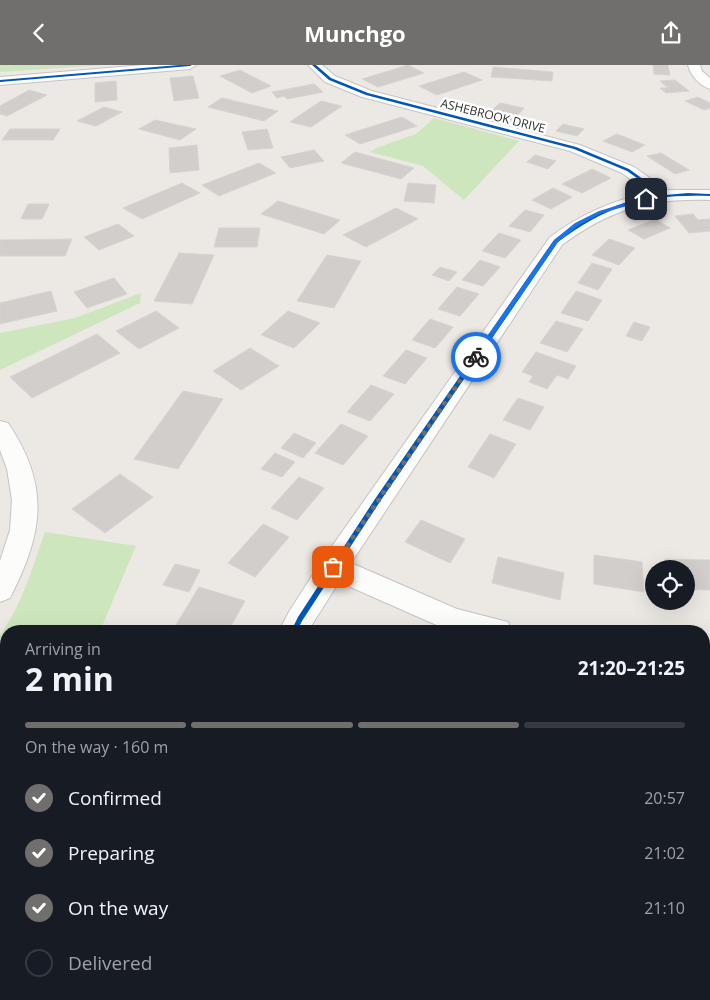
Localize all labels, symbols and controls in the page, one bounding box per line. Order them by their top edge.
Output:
text: Munchgo [304,18,406,48]
icon: back [25,19,53,47]
icon: share [657,19,685,47]
street label: ASHEBROOK DRIVE [439,94,547,137]
pin [625,178,667,220]
icon: home [632,185,660,213]
courier [451,332,501,382]
icon: bike [462,343,490,371]
pin [312,546,354,588]
icon: bag [319,553,347,581]
map controls [645,560,695,610]
button: locate [645,560,695,610]
text: Arriving in [25,638,101,660]
text: 21:20–21:25 [578,655,685,681]
text: 2 min [25,657,114,700]
text: On the way · 160 m [25,736,168,758]
icon: check [25,784,53,812]
text: Confirmed [68,785,162,811]
text: 20:57 [644,787,685,809]
icon: check [25,839,53,867]
text: Preparing [68,840,155,866]
text: 21:02 [644,842,685,864]
icon: check [25,894,53,922]
text: On the way [68,895,168,921]
text: 21:10 [644,897,685,919]
text: Delivered [68,950,152,976]

